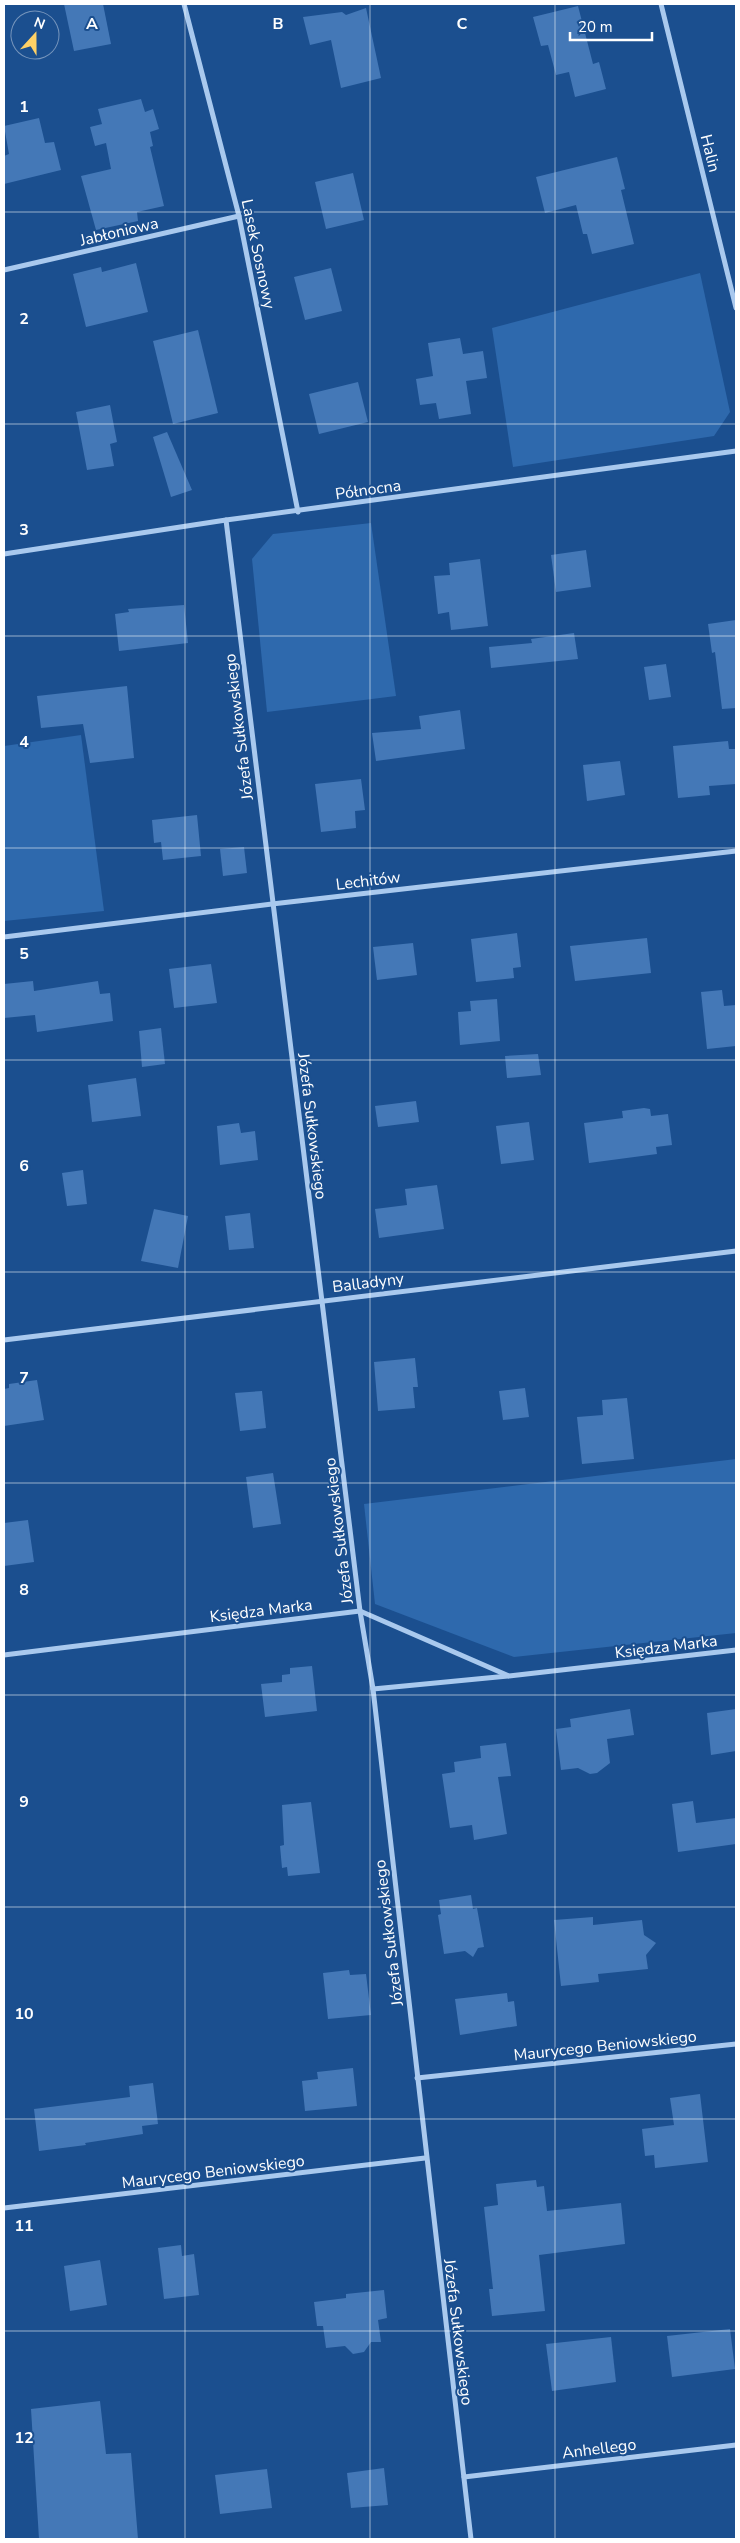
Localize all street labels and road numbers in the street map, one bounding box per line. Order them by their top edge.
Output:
street label: Halin [695,132,725,174]
street label: Lasek Sosnowy [236,197,281,312]
street label: Jabłoniowa [77,212,161,252]
street label: Północna [334,474,403,506]
street label: Józefa Sułkowskiego [219,652,259,802]
street label: Lechitów [334,866,402,896]
street label: Józefa Sułkowskiego [292,1051,332,1201]
street label: Balladyny [331,1268,406,1298]
street label: Józefa Sułkowskiego [319,1456,359,1606]
street label: Księdza Marka [209,1594,314,1628]
street label: Księdza Marka [614,1630,719,1664]
street label: Józefa Sułkowskiego [369,1858,409,2008]
street label: Maurycego Beniowskiego [512,2025,698,2067]
street label: Maurycego Beniowskiego [120,2150,306,2194]
street label: Józefa Sułkowskiego [438,2257,478,2407]
street label: Anhellego [561,2434,638,2464]

